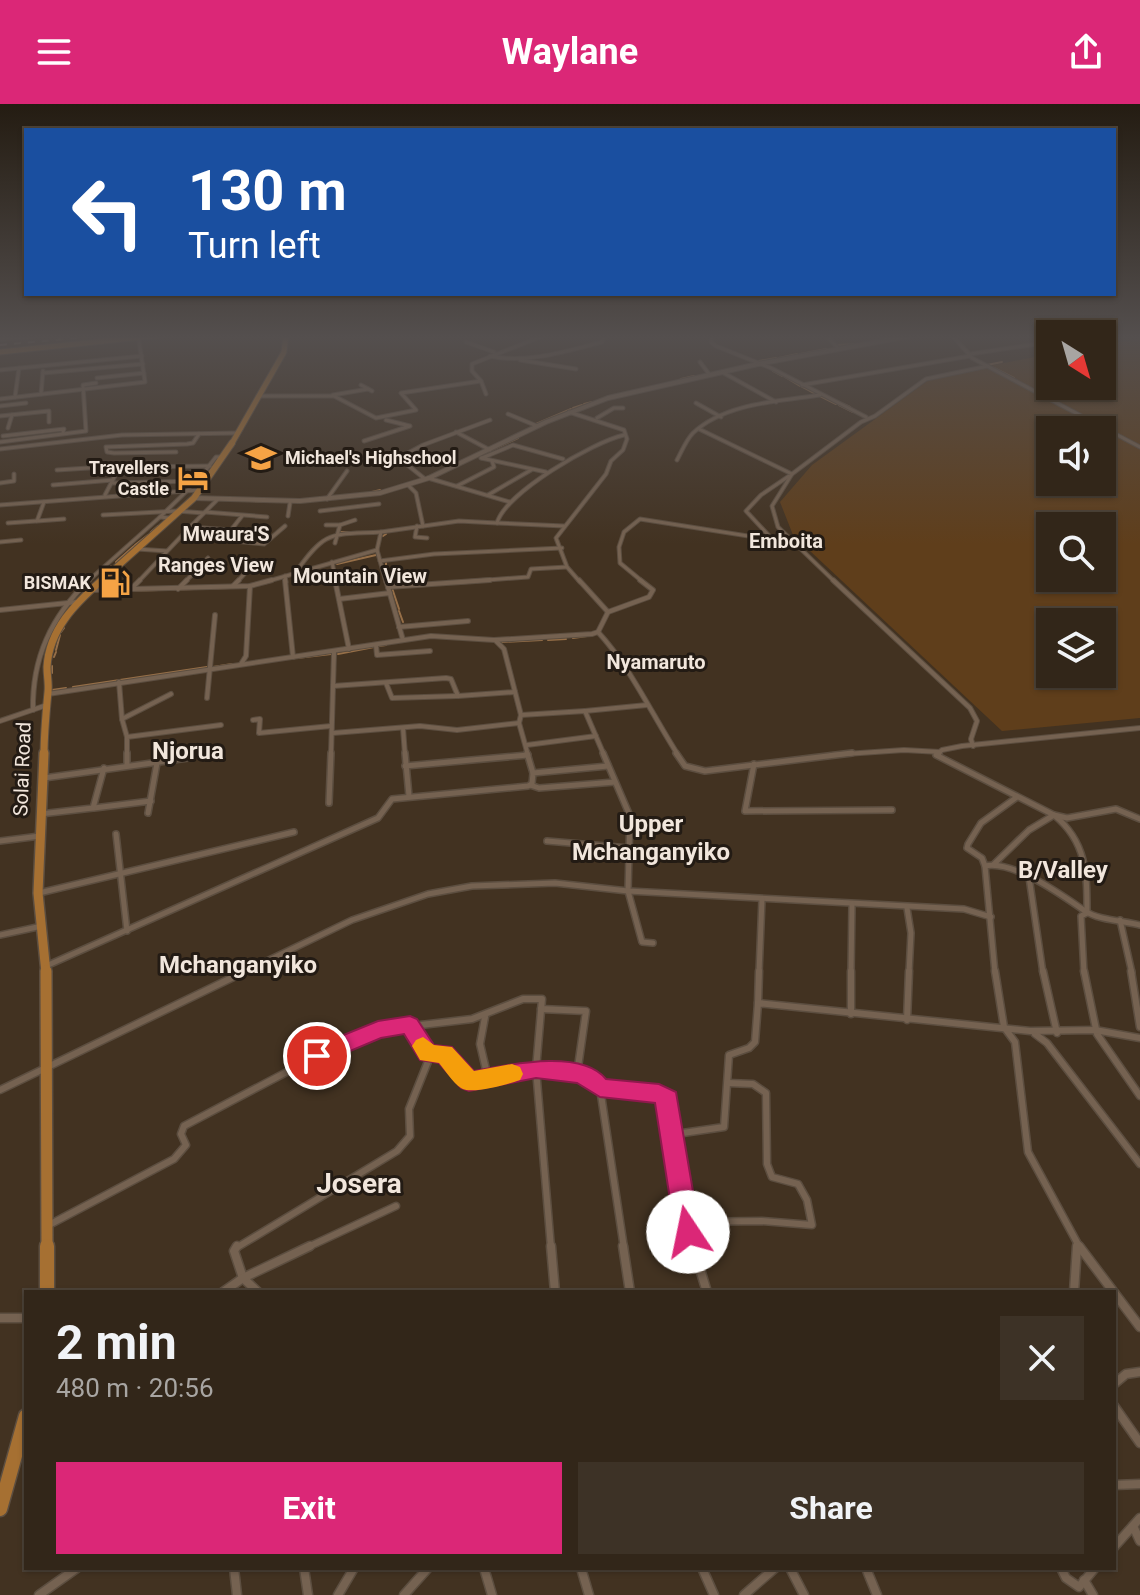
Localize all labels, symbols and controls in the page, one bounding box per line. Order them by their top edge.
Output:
icon: menu [32,30,76,74]
icon: share [1064,30,1108,74]
text: Waylane [502,31,638,73]
text: 130 m [188,158,347,224]
icon: left [56,160,160,264]
text: Turn left [188,225,321,267]
north arrow [1036,320,1116,400]
map controls [1036,320,1116,688]
button: sound [1036,416,1116,496]
school or university icon: Michael's Highschool [244,441,278,475]
place label: Michael's Highschool [285,447,457,468]
place label: Travellers Castle [89,457,169,499]
hotel icon: Travellers Castle [176,461,210,495]
button: search [1036,512,1116,592]
district label: Mwaura'S [182,522,270,546]
district label: Emboita [749,529,823,553]
district label: Ranges View [158,553,274,577]
district label: Mountain View [293,564,427,588]
fuel station icon: BISMAK [98,566,132,600]
place label: BISMAK [24,572,92,593]
button: layers [1036,608,1116,688]
district label: Nyamaruto [606,650,706,674]
street label: Solai Road [8,721,36,817]
district label: Njorua [152,737,224,765]
district label: Upper Mchanganyiko [572,810,730,866]
district label: B/Valley [1018,856,1109,884]
district label: Mchanganyiko [159,951,317,979]
pin [283,1022,351,1090]
icon: arrive [295,1034,339,1078]
district label: Josera [316,1167,402,1200]
position arrow [646,1190,730,1274]
text: 2 min [56,1314,177,1371]
button: close [1000,1316,1084,1400]
text: 480 m · 20:56 [56,1373,214,1403]
button: Exit [56,1462,562,1554]
button: Share [578,1462,1084,1554]

